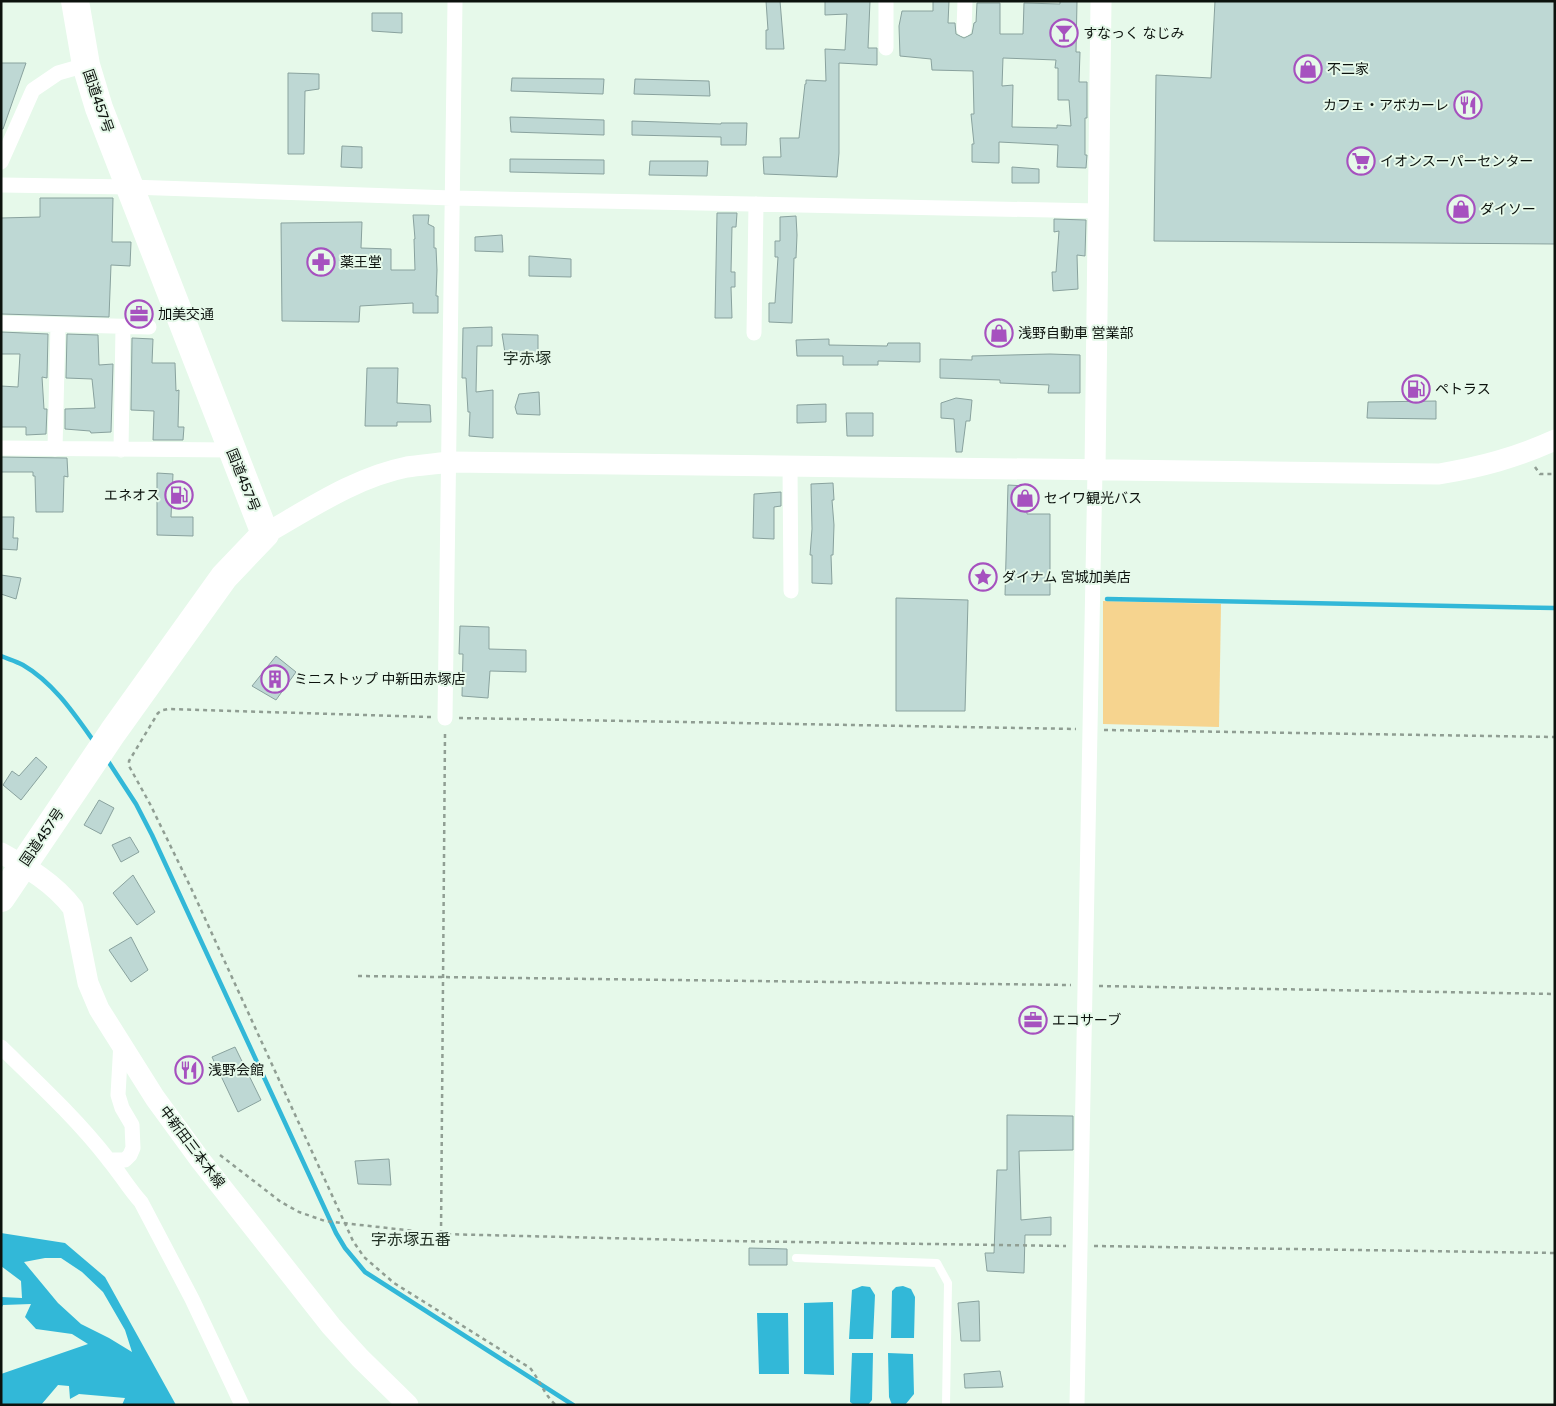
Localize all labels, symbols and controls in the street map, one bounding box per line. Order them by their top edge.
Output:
bar icon: すなっく なじみ [1049,18,1079,48]
place label: すなっく なじみ [1083,25,1184,42]
shop icon: 不二家 [1293,54,1323,84]
place label: 不二家 [1327,61,1369,78]
street label: 国道457号 [79,67,117,135]
restaurant icon: カフェ・アボカーレ [1453,90,1483,120]
place label: カフェ・アボカーレ [1323,97,1449,114]
supermarket icon: イオンスーパーセンター [1346,146,1376,176]
place label: イオンスーパーセンター [1380,153,1534,170]
shop icon: ダイソー [1446,194,1476,224]
place label: ダイソー [1480,201,1536,218]
pharmacy icon: 薬王堂 [306,247,336,277]
place label: 薬王堂 [340,254,382,271]
office icon: 加美交通 [124,299,154,329]
place label: 加美交通 [158,306,214,323]
shop icon: 浅野自動車 営業部 [984,318,1014,348]
place label: 浅野自動車 営業部 [1018,325,1133,342]
district label: 字赤塚 [503,349,551,368]
fuel station icon: ペトラス [1401,374,1431,404]
place label: ペトラス [1435,381,1491,398]
street label: 国道457号 [223,446,263,514]
fuel station icon: エネオス [164,480,194,510]
shop icon: セイワ観光バス [1010,483,1040,513]
place label: エネオス [104,487,160,504]
place label: セイワ観光バス [1044,490,1142,507]
place icon: ダイナム 宮城加美店 [968,562,998,592]
place label: ダイナム 宮城加美店 [1002,569,1131,586]
building icon: ミニストップ 中新田赤塚店 [260,664,290,694]
place label: ミニストップ 中新田赤塚店 [294,671,465,688]
street label: 国道457号 [16,805,68,869]
office icon: エコサーブ [1018,1005,1048,1035]
place label: エコサーブ [1052,1012,1121,1029]
restaurant icon: 浅野会館 [174,1055,204,1085]
place label: 浅野会館 [208,1062,264,1079]
street label: 中新田三本木線 [156,1103,228,1191]
district label: 字赤塚五番 [371,1230,451,1249]

